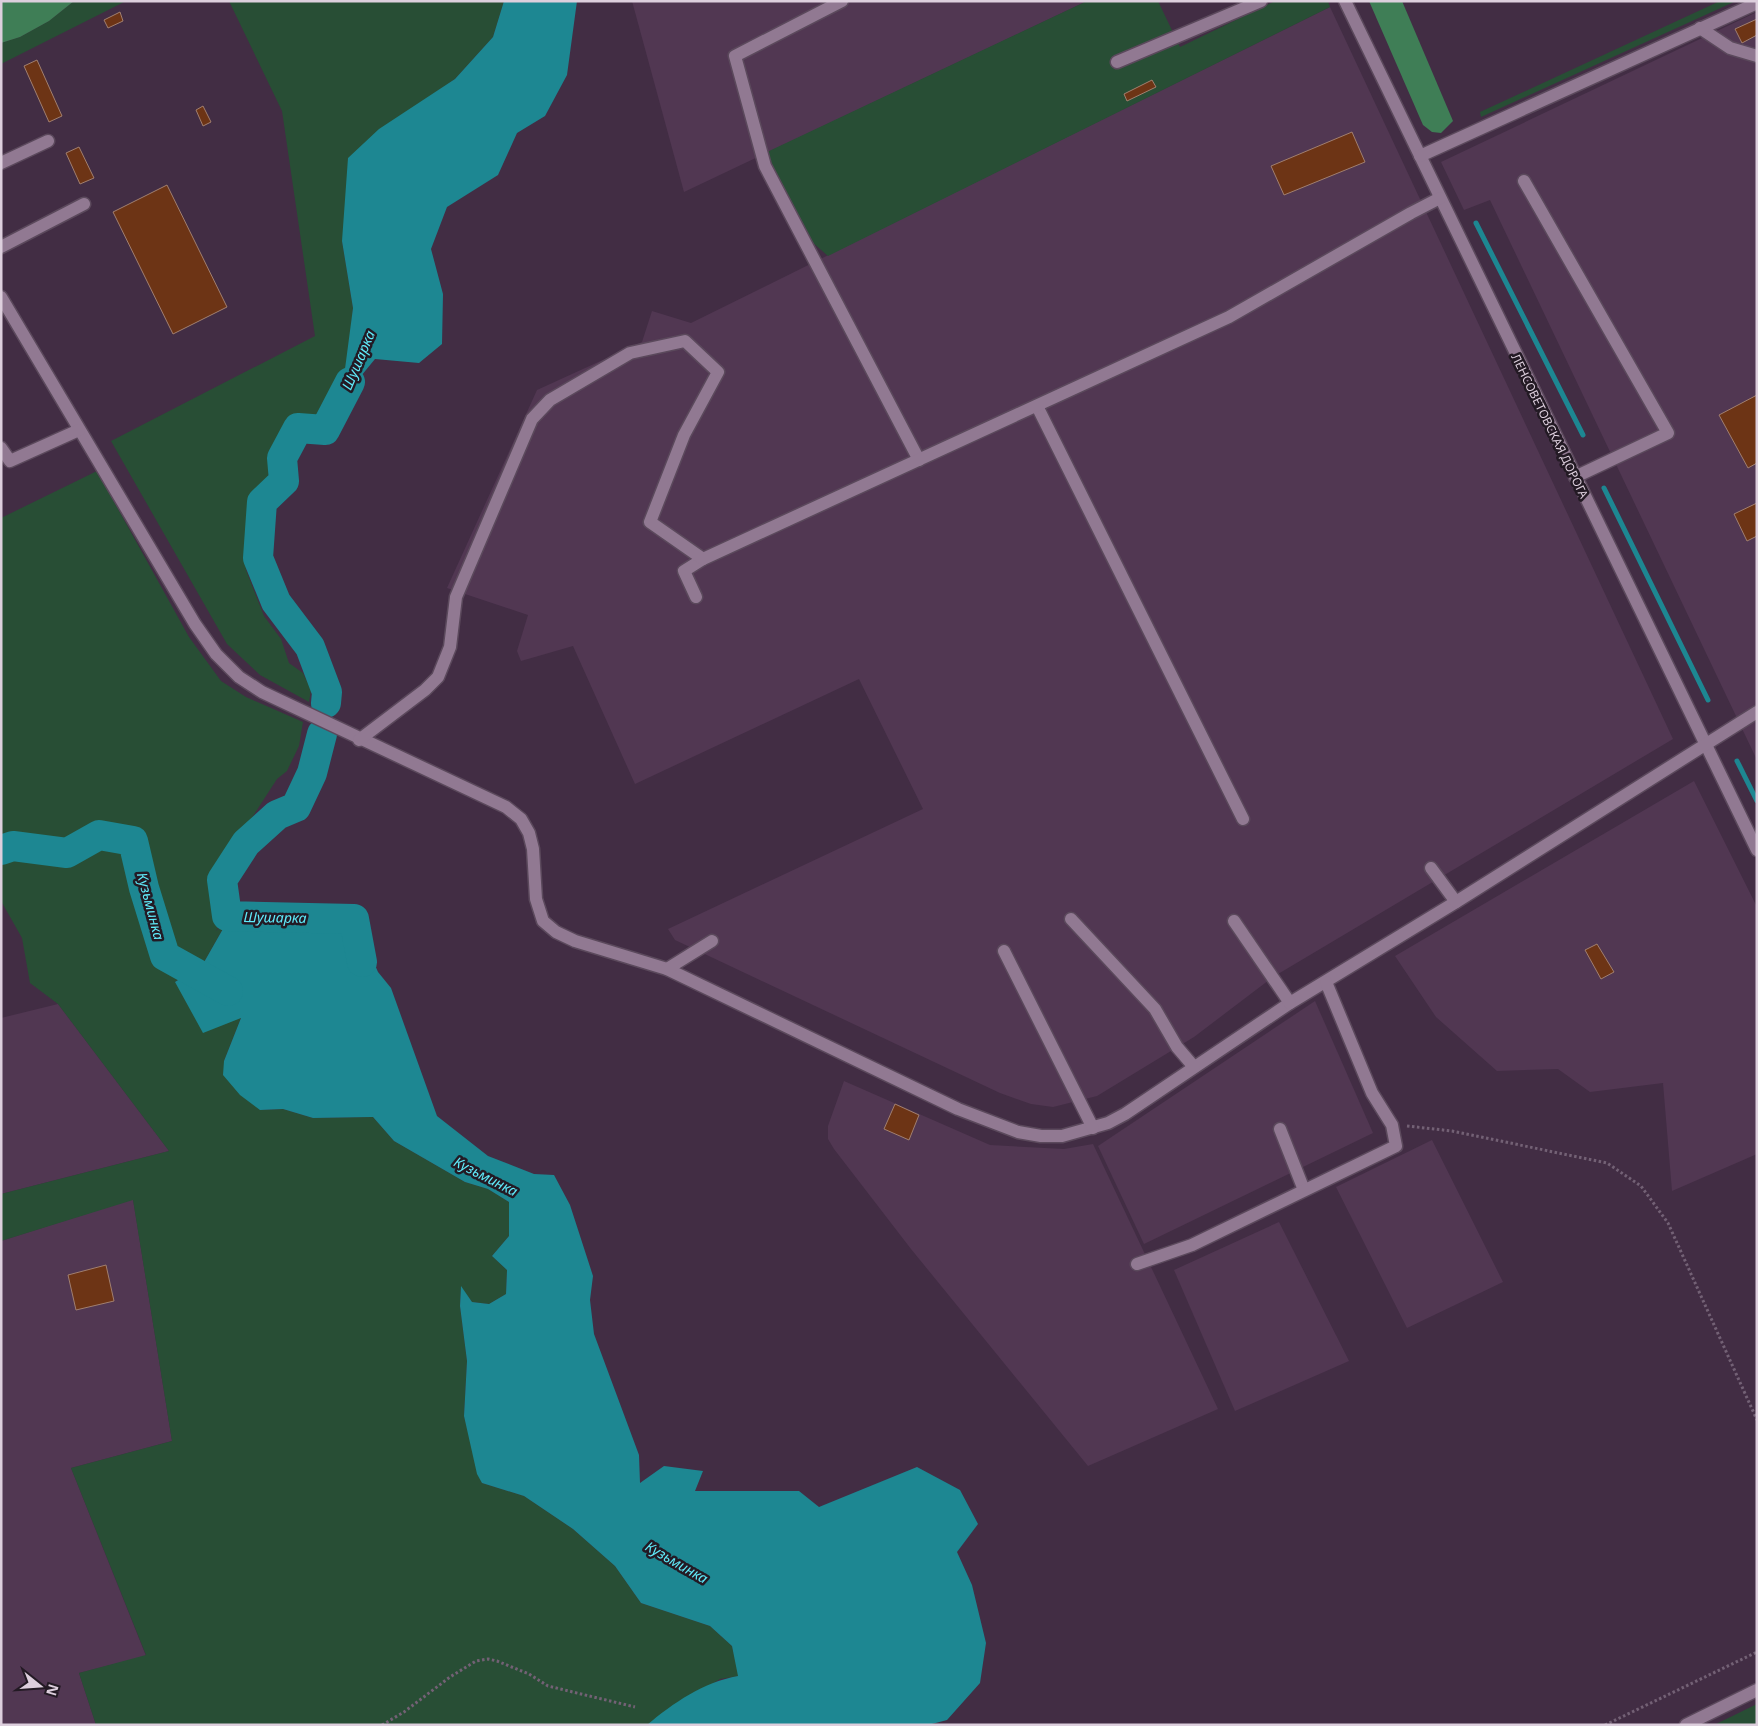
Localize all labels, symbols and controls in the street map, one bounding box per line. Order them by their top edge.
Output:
water label: Шушарка [337,327,379,393]
street label: ЛЕНСОВЕТОВСКАЯ ДОРОГА [1507,351,1593,502]
water label: Кузьминка [133,870,169,942]
water label: Шушарка [243,907,307,927]
water label: Кузьминка [451,1152,521,1200]
water label: Кузьминка [642,1536,712,1588]
north arrow [15,1661,65,1711]
text: N [42,1682,64,1698]

